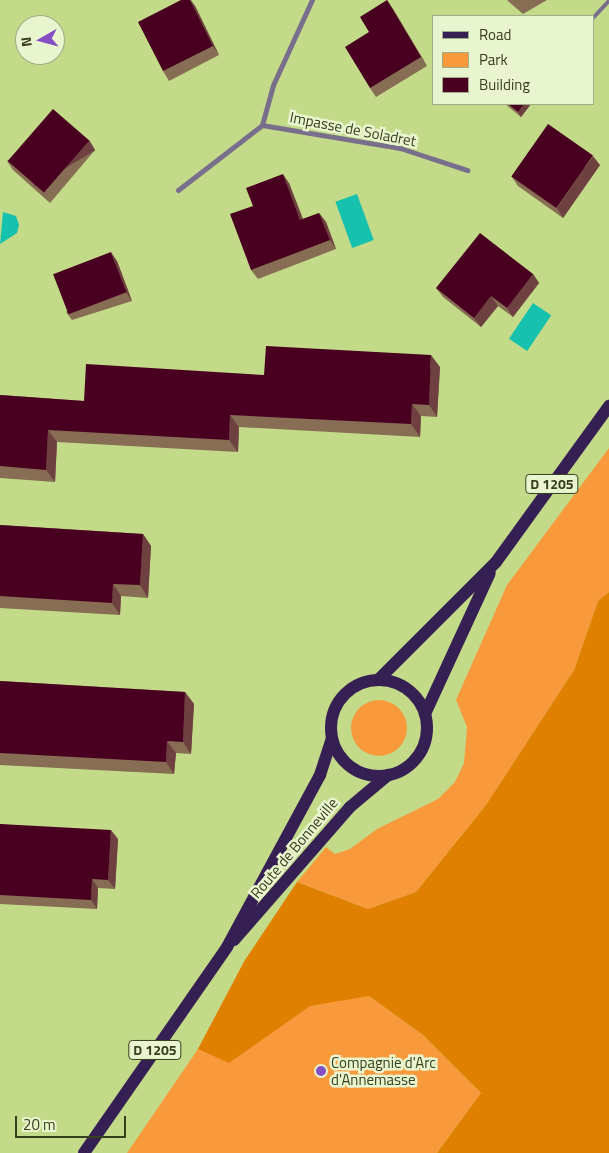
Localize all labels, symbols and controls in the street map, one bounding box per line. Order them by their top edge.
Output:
north arrow [15,15,65,65]
legend [432,15,594,105]
text: Road [479,23,511,46]
text: N [15,36,37,48]
text: Park [479,48,508,71]
text: Building [479,73,530,96]
street label: Impasse de Soladret [288,108,418,150]
road number: D 1205 [524,472,580,496]
street label: Route de Bonneville [247,794,341,902]
road number: D 1205 [128,1038,182,1062]
place label: Compagnie d'Arc d'Annemasse [331,1053,436,1088]
marker: Compagnie d'Arc d'Annemasse [315,1065,327,1077]
scale bar [18,1106,129,1138]
text: 20 m [23,1113,56,1136]

